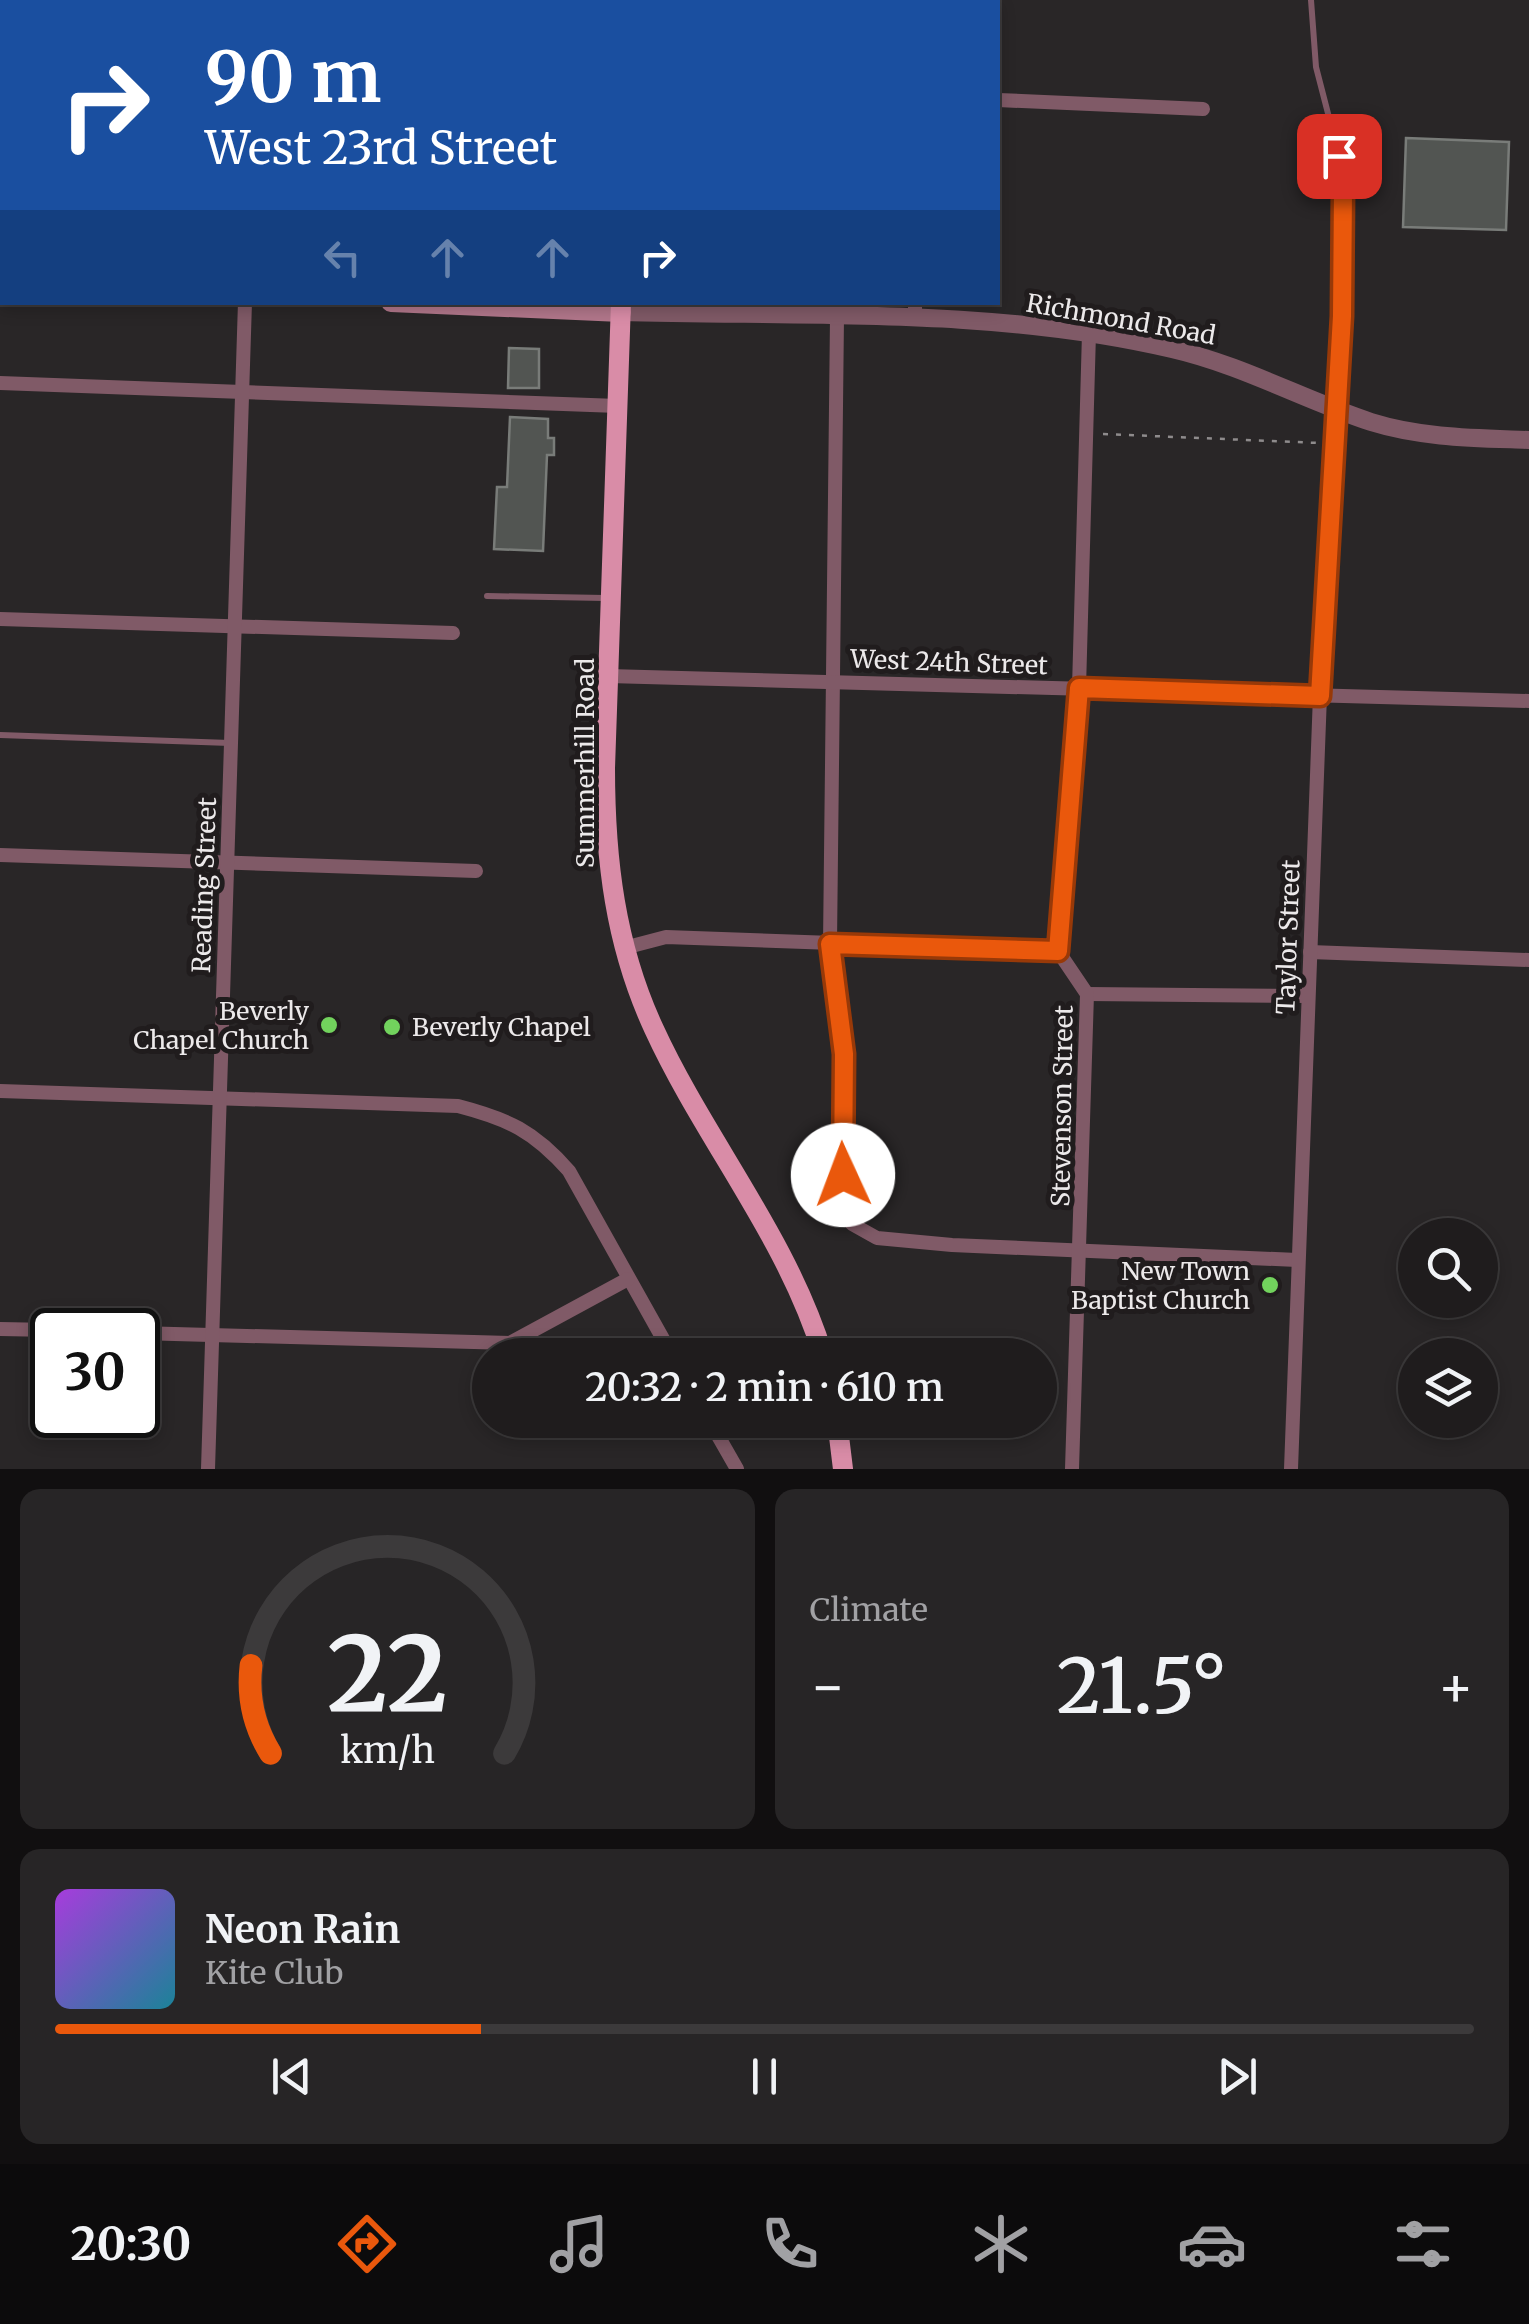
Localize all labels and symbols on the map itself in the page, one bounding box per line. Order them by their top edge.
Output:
pin [1297,114,1382,199]
street label: Richmond Road [1024,287,1218,351]
street label: West 24th Street [849,643,1049,681]
street label: Summerhill Road [569,658,601,868]
street label: Reading Street [185,796,223,973]
street label: Taylor Street [1269,859,1307,1015]
place label: Beverly Chapel Church [133,995,309,1056]
street label: Stevenson Street [1044,1005,1080,1207]
place label: Beverly Chapel [412,1011,591,1043]
marker: Beverly Chapel Church [318,1014,340,1036]
marker: Beverly Chapel [381,1016,403,1038]
position arrow [791,1123,895,1227]
place label: New Town Baptist Church [1071,1255,1250,1316]
marker: New Town Baptist Church [1259,1274,1281,1296]
speed limit sign: 30 [30,1308,160,1438]

